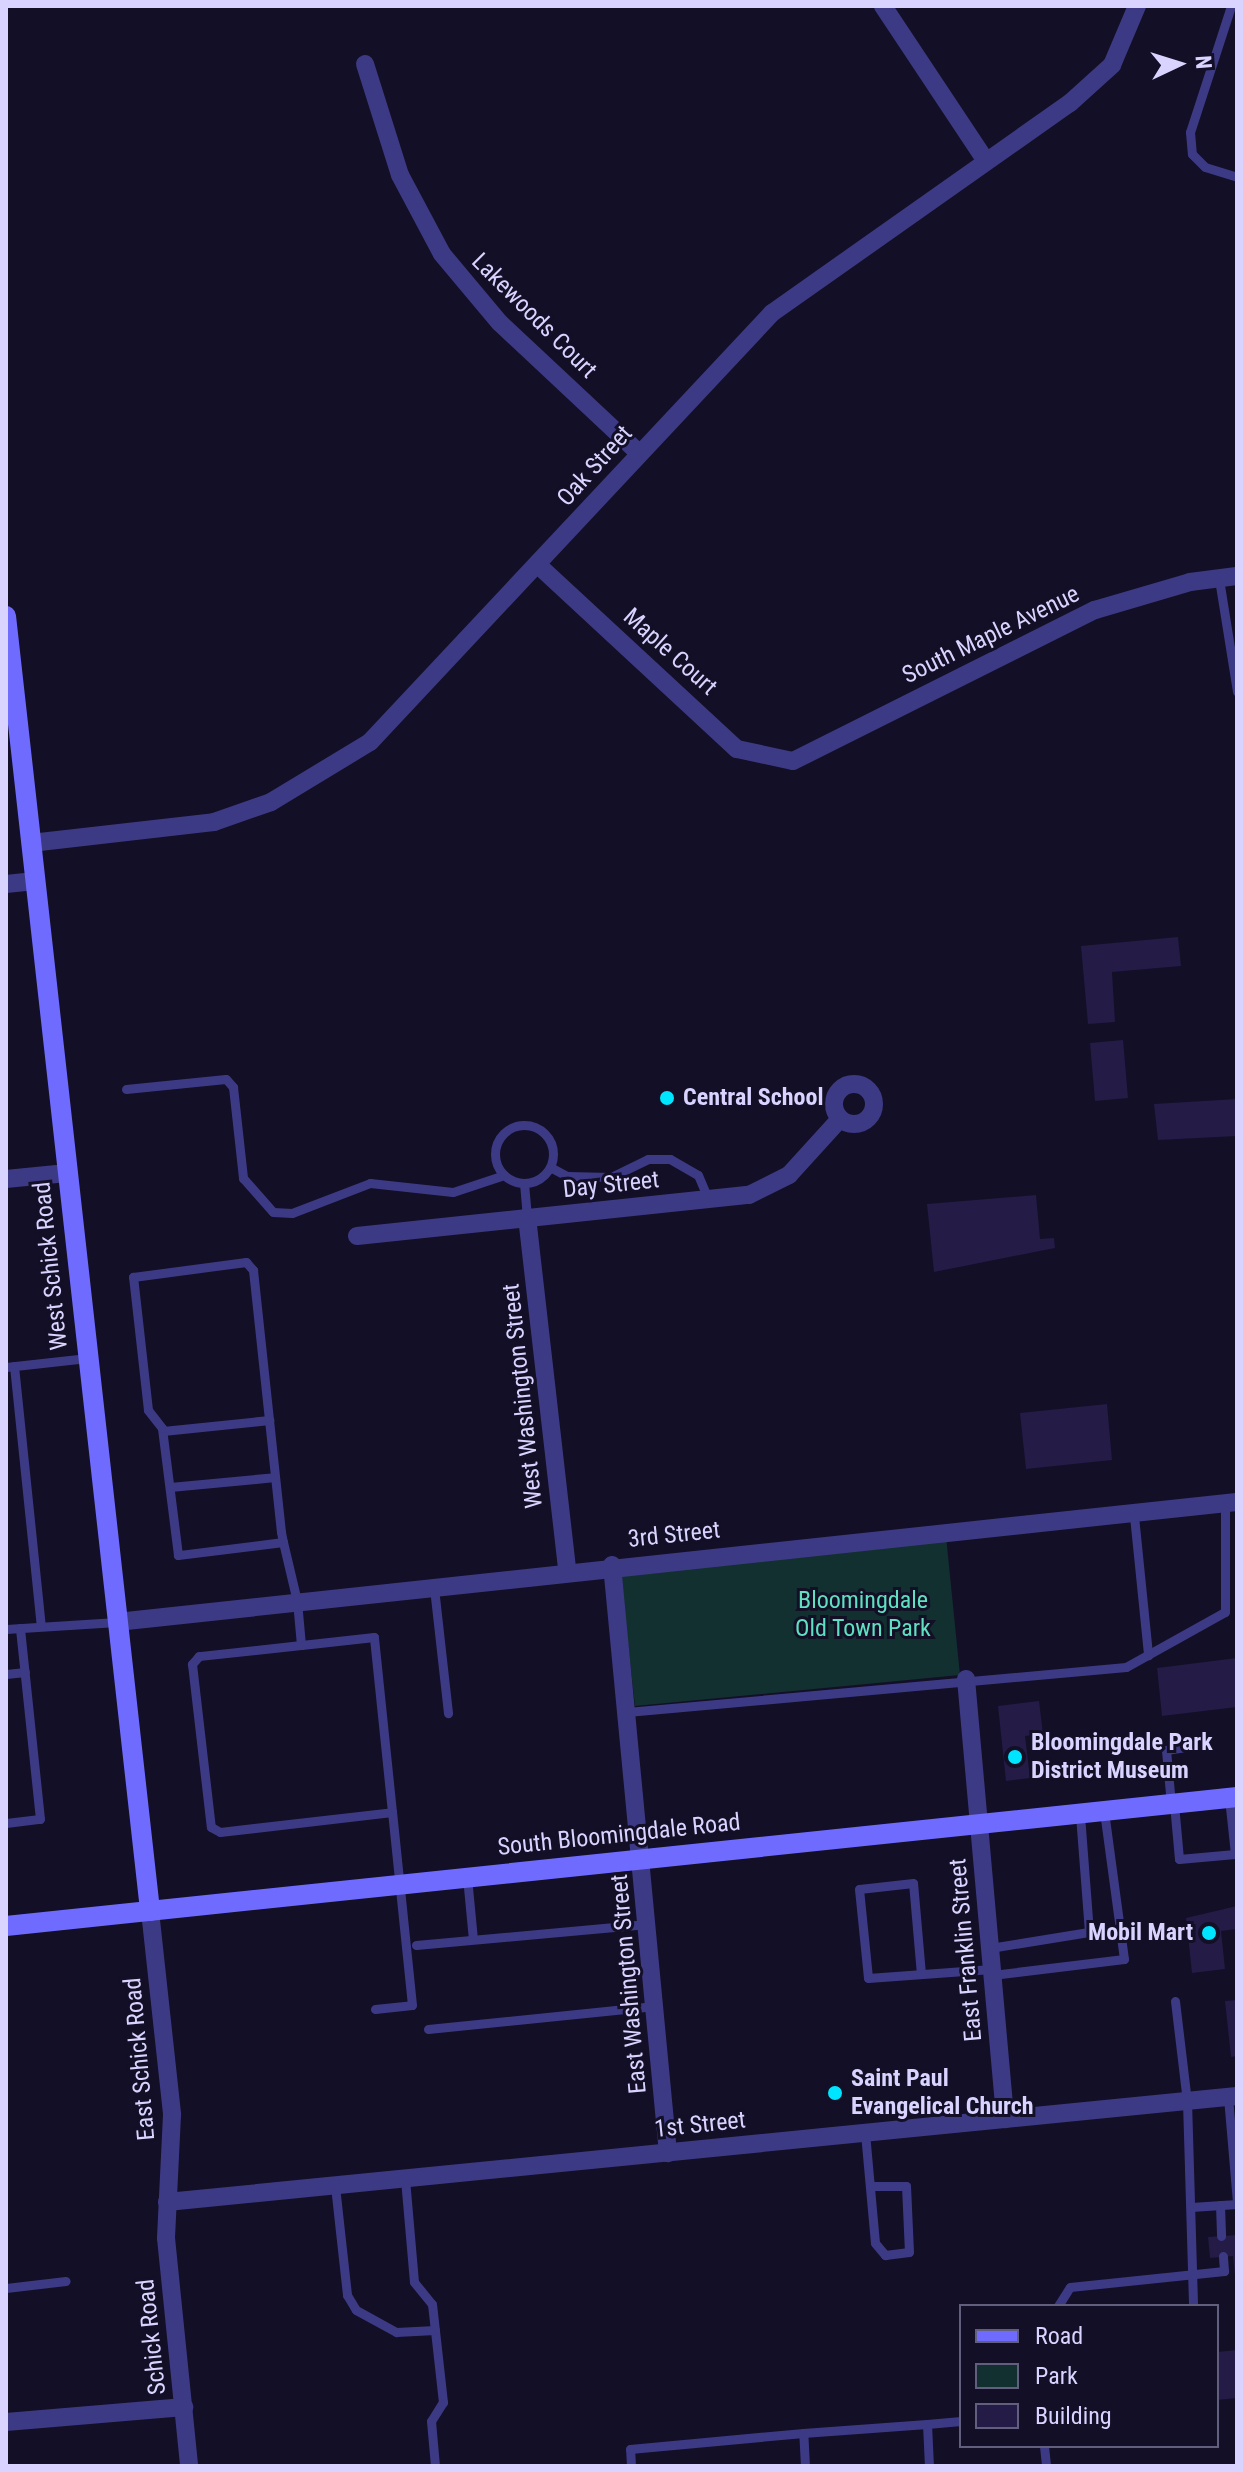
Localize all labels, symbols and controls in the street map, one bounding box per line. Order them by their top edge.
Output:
north arrow [1139,24,1219,104]
text: N [1190,55,1216,70]
street label: Lakewoods Court [465,247,603,385]
street label: Oak Street [551,420,639,512]
street label: South Maple Avenue [898,580,1084,690]
street label: Maple Court [617,602,723,702]
place label: Central School [683,1084,824,1112]
marker: Central School [658,1089,676,1107]
street label: Day Street [561,1166,661,1204]
street label: West Schick Road [28,1180,74,1352]
street label: West Washington Street [497,1282,549,1510]
street label: 3rd Street [626,1516,722,1554]
park label: Bloomingdale Old Town Park [795,1587,931,1643]
place label: Bloomingdale Park District Museum [1031,1729,1213,1785]
marker: Bloomingdale Park District Museum [1006,1748,1024,1766]
street label: South Bloomingdale Road [496,1808,742,1862]
street label: East Franklin Street [944,1857,988,2043]
street label: East Washington Street [605,1873,653,2095]
place label: Mobil Mart [1088,1919,1193,1947]
marker: Mobil Mart [1200,1924,1218,1942]
street label: East Schick Road [119,1976,161,2142]
place label: Saint Paul Evangelical Church [851,2065,1034,2121]
marker: Saint Paul Evangelical Church [826,2084,844,2102]
street label: 1st Street [653,2106,747,2144]
street label: Schick Road [132,2278,172,2396]
legend [959,2304,1219,2448]
text: Road [1035,2322,1083,2350]
text: Park [1035,2362,1078,2390]
text: Building [1035,2402,1112,2430]

